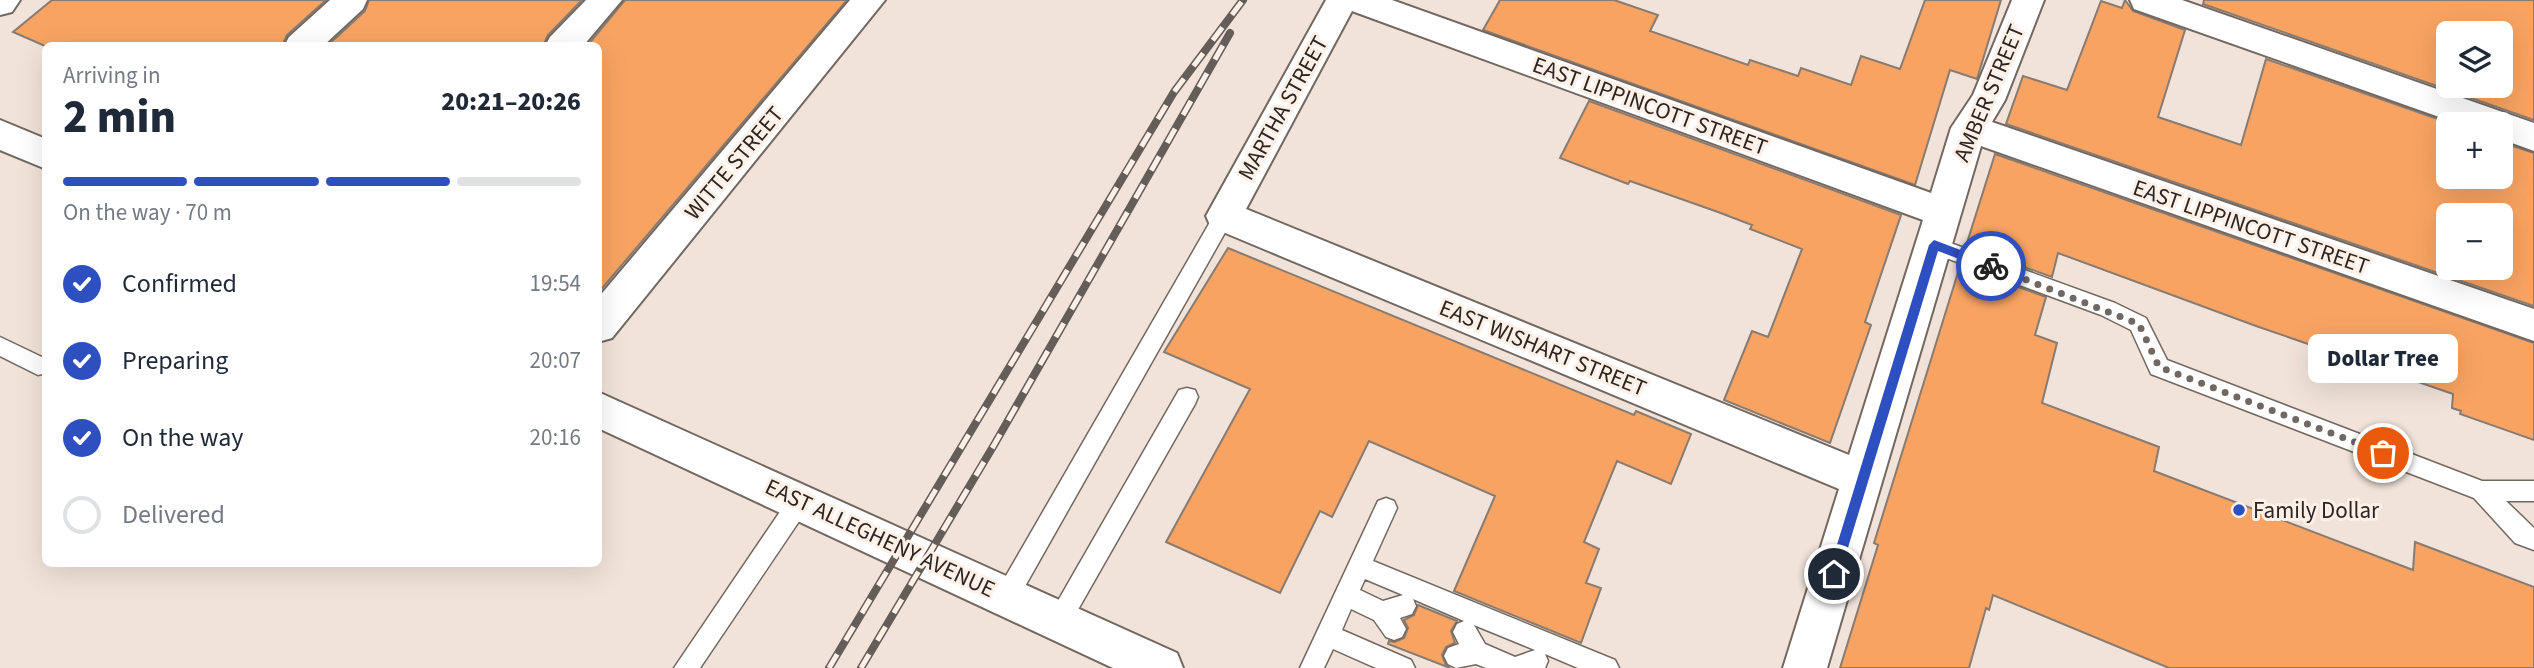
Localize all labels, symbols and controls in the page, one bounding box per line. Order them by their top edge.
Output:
street label: AMBER STREET [1945,19,2033,167]
map controls [2436,21,2513,280]
button: layers [2436,21,2513,98]
street label: MARTHA STREET [1230,30,1336,186]
street label: EAST LIPPINCOTT STREET [1528,48,1772,164]
text: Arriving in [63,59,161,92]
text: 20:21–20:26 [441,83,581,120]
text: 2 min [63,85,176,150]
street label: WITTE STREET [677,99,791,227]
button: + [2436,112,2513,189]
street label: EAST LIPPINCOTT STREET [2128,171,2374,283]
text: On the way · 70 m [63,196,232,229]
button: − [2436,203,2513,280]
courier [1956,231,2026,301]
icon: bike [1972,247,2010,285]
icon: check [63,265,101,303]
text: Confirmed [122,265,237,302]
text: 19:54 [530,267,581,300]
street label: EAST WISHART STREET [1434,291,1652,405]
callout: Dollar Tree [2308,334,2458,383]
icon: check [63,342,101,380]
text: Preparing [122,342,228,379]
text: Dollar Tree [2327,342,2439,375]
text: 20:07 [530,344,581,377]
icon: check [63,419,101,457]
text: On the way [122,419,243,456]
text: 20:16 [530,421,581,454]
pin [2353,423,2413,483]
icon: bag [2364,434,2402,472]
street label: EAST ALLEGHENY AVENUE [760,470,1000,606]
place label: Family Dollar [2253,494,2380,527]
text: Delivered [122,496,225,533]
marker: Family Dollar [2231,502,2247,518]
pin [1804,544,1864,604]
icon: home [1815,555,1853,593]

